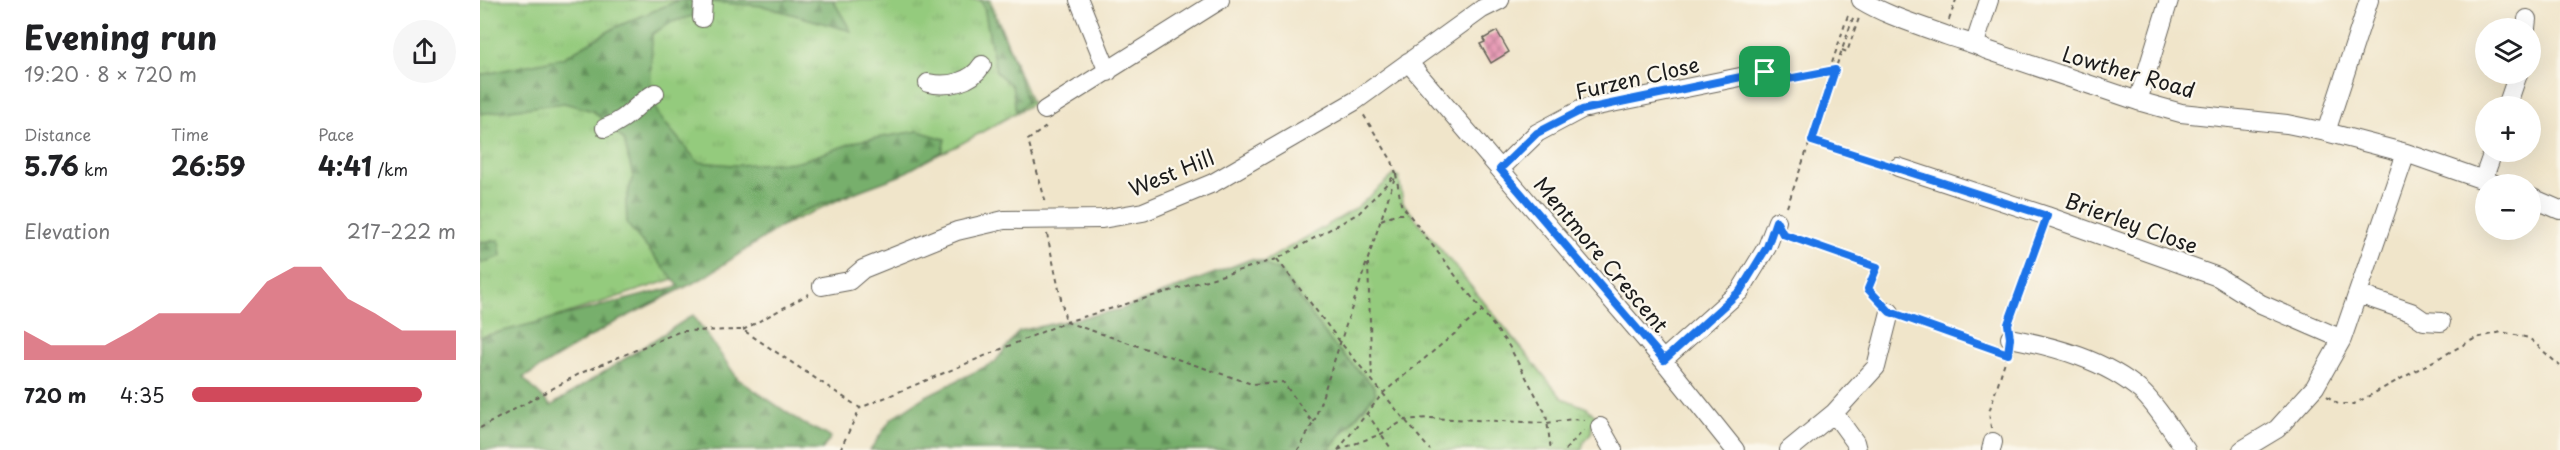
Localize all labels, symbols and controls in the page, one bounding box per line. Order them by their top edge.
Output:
text: Evening run [24,11,217,61]
map controls [2475,18,2541,240]
button: layers [2475,18,2541,84]
button: share [393,20,456,83]
street label: Lowther Road [2059,37,2199,105]
pin [1739,46,1790,97]
street label: Furzen Close [1572,47,1702,107]
icon: arrive [1748,55,1781,88]
text: 19:20 · 8 × 720 m [24,59,197,89]
button: + [2475,96,2541,162]
text: Distance [24,122,91,146]
text: Time [171,122,209,146]
text: Pace [318,122,354,146]
street label: West Hill [1123,140,1219,204]
text: 5.76 [24,146,79,185]
text: 26:59 [171,146,246,185]
text: 4:41 [318,146,372,185]
text: km [79,157,108,181]
text: /km [372,157,408,181]
street label: Mentmore Crescent [1527,169,1677,339]
button: − [2475,174,2541,240]
street label: Brierley Close [2061,183,2203,261]
text: Elevation [24,216,110,246]
text: 217–222 m [347,216,456,246]
text: 720 m [24,380,86,410]
text: 4:35 [120,380,165,410]

